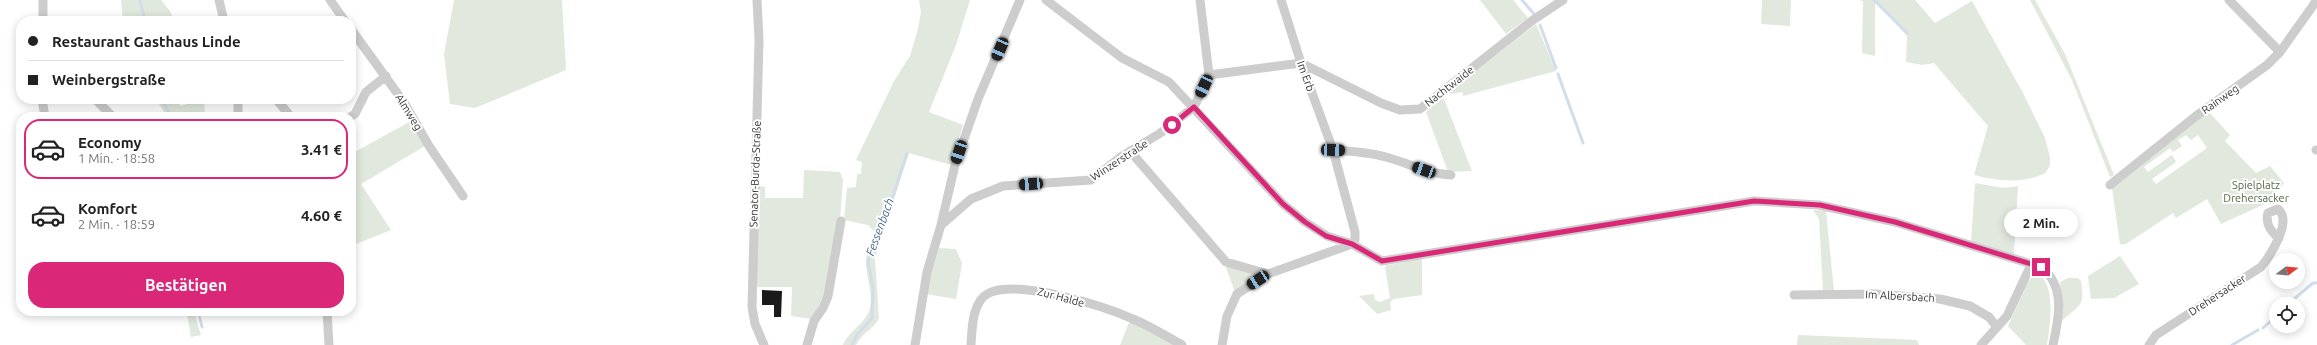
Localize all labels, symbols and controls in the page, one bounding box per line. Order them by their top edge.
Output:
text: Restaurant Gasthaus Linde [52,33,241,50]
car [990,36,1010,62]
street label: Im Erb [1295,59,1317,93]
street label: Nachtwaide [1422,63,1476,109]
text: Weinbergstraße [52,71,166,88]
car [1193,73,1215,99]
street label: Rainweg [2199,82,2241,116]
street label: Almweg [393,92,425,132]
route start [1163,116,1181,134]
street label: Senator-Burda-Straße [747,120,763,228]
icon: car [30,131,66,167]
text: Economy [78,134,142,151]
street label: Winzerstraße [1088,137,1150,183]
car [949,139,969,165]
text: 3.41 € [301,141,342,158]
car [1321,144,1345,156]
text: 1 Min. · 18:58 [78,151,155,165]
car [1411,160,1437,180]
car [1019,177,1043,191]
park label: Spielplatz Drehersacker [2223,179,2290,204]
water label: Fessenbach [863,196,896,257]
icon: car [30,197,66,233]
text: Komfort [78,200,137,217]
text: 4.60 € [301,207,342,224]
callout: 2 Min. [2004,209,2078,237]
text: 2 Min. [2023,216,2059,230]
text: 2 Min. · 18:59 [78,217,155,231]
north arrow [2269,253,2305,289]
map controls [2269,253,2305,333]
route end [2032,258,2050,276]
button: Bestätigen [28,262,344,308]
car [1245,268,1271,292]
street label: Drehersacker [2186,272,2249,318]
street label: Zur Halde [1036,285,1086,309]
street label: Im Albersbach [1865,288,1935,304]
button: locate [2269,297,2305,333]

